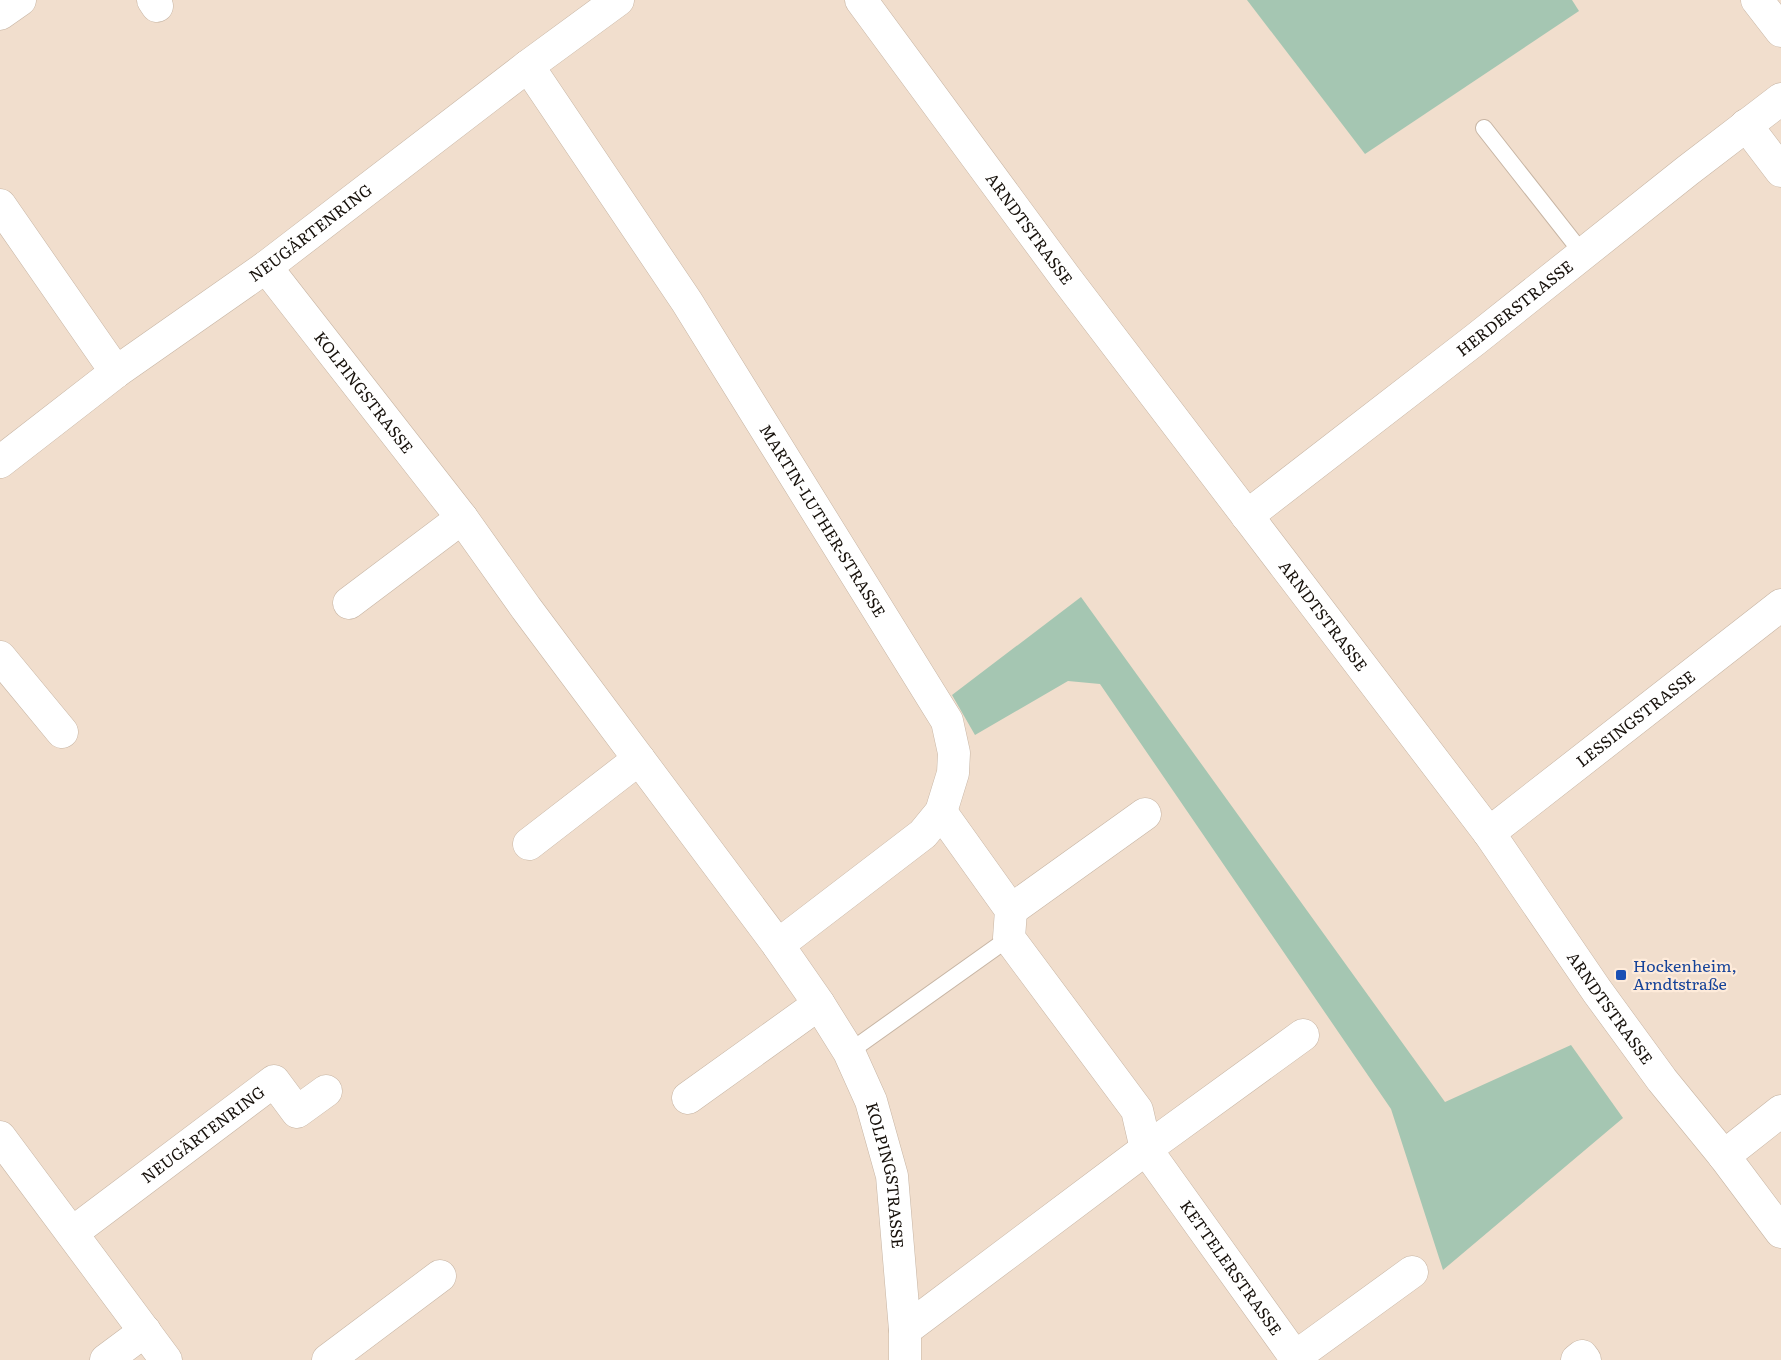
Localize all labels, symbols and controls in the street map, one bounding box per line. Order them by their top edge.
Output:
street label: ARNDTSTRASSE [981,167,1080,289]
street label: NEUGÄRTENRING [243,177,376,287]
street label: HERDERSTRASSE [1451,253,1578,361]
street label: KOLPINGSTRASSE [309,326,420,458]
street label: MARTIN-LUTHER-STRASSE [755,419,893,621]
street label: ARNDTSTRASSE [1274,555,1374,676]
street label: LESSINGSTRASSE [1570,664,1700,772]
street label: ARNDTSTRASSE [1562,946,1660,1069]
place label: Hockenheim, Arndtstraße [1633,953,1737,995]
marker: Hockenheim, Arndtstraße [1614,968,1628,982]
street label: NEUGÄRTENRING [136,1079,269,1188]
street label: KOLPINGSTRASSE [861,1099,911,1249]
street label: KETTELERSTRASSE [1175,1195,1289,1340]

